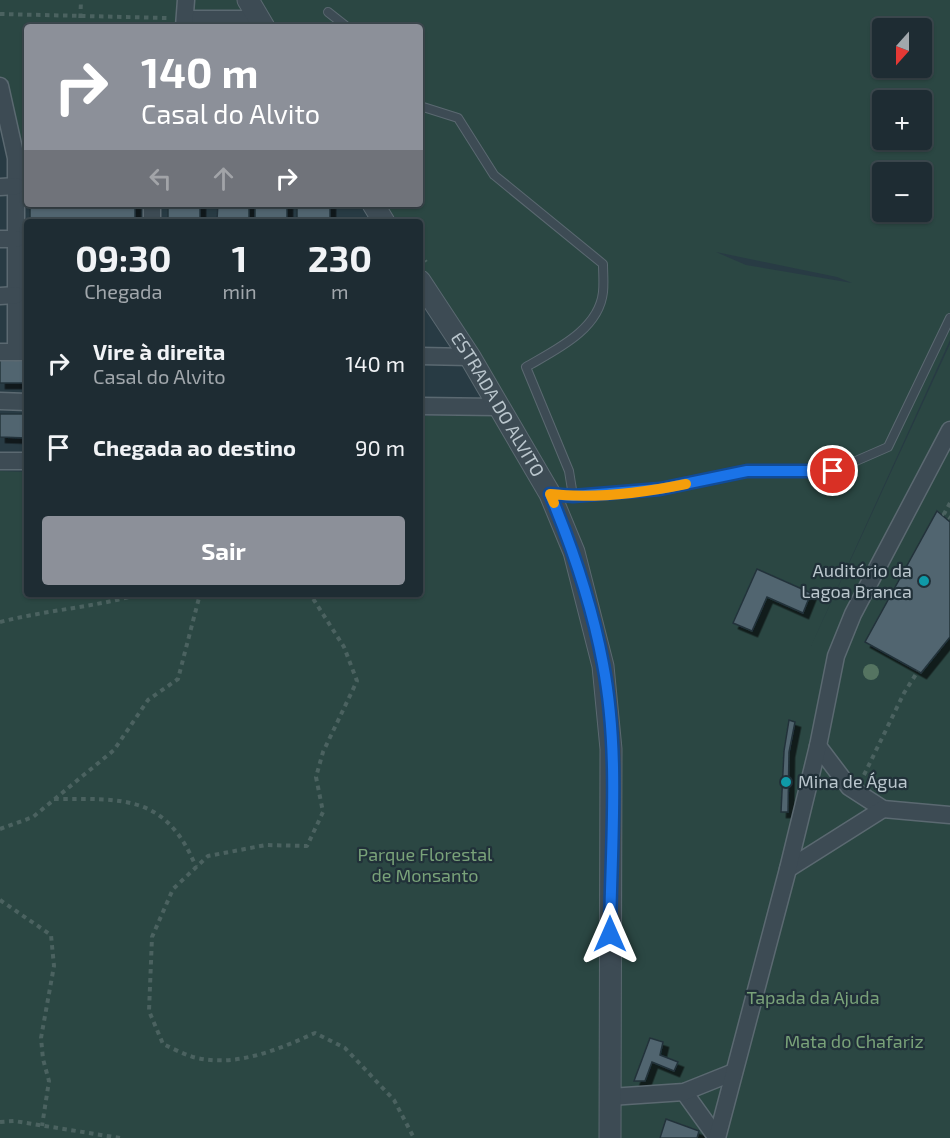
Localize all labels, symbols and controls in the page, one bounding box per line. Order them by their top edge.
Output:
north arrow [872,18,932,78]
map controls [872,18,932,222]
text: 140 m [141,46,258,96]
icon: right [42,48,120,126]
button: + [872,90,932,150]
text: Casal do Alvito [141,97,320,129]
icon: left [144,162,177,195]
icon: ahead [207,162,240,195]
icon: right [270,162,303,195]
button: − [872,162,932,222]
text: 09:30 [75,236,171,279]
text: 1 [232,236,247,279]
text: 230 [308,236,372,279]
text: Chegada [84,279,162,303]
text: min [223,279,257,303]
text: m [331,279,349,303]
street label: ESTRADA DO ALVITO [447,328,550,480]
text: Vire à direita [93,338,225,364]
icon: right [42,347,75,380]
text: 140 m [345,350,405,376]
text: Casal do Alvito [93,364,226,388]
icon: arrive [42,431,75,464]
text: Chegada ao destino [93,434,296,460]
text: 90 m [355,434,405,460]
pin [807,445,858,496]
icon: arrive [816,454,849,487]
button: Sair [42,516,405,585]
place label: Auditório da Lagoa Branca [801,559,912,602]
marker: Auditório da Lagoa Branca [917,574,931,588]
place label: Mina de Água [798,770,908,792]
marker: Mina de Água [779,775,793,789]
park label: Parque Florestal de Monsanto [358,843,493,886]
position arrow [578,902,642,966]
park label: Tapada da Ajuda [746,986,880,1008]
park label: Mata do Chafariz [784,1030,924,1052]

